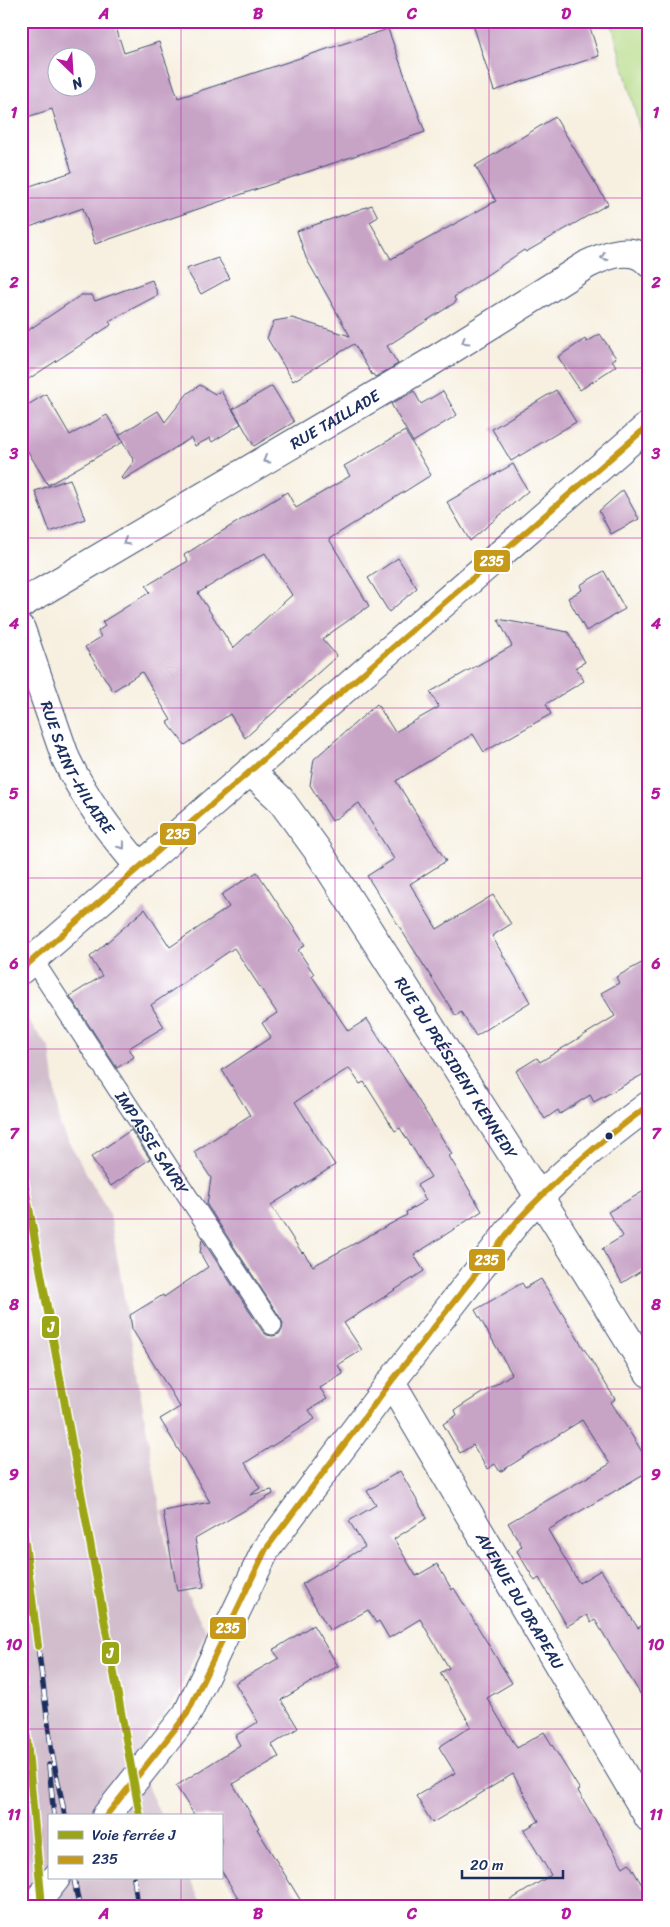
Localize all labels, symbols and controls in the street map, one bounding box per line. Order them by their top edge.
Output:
text: A [98,0,109,28]
text: B [253,0,264,28]
text: C [406,0,418,28]
text: D [561,0,571,28]
north arrow [48,48,98,98]
text: N [67,70,88,97]
text: 1 [11,98,18,127]
text: 1 [653,98,660,127]
one-way arrow [600,251,609,261]
text: 2 [8,268,19,297]
text: 2 [650,268,661,297]
one-way arrow [462,334,471,344]
street label: RUE TAILLADE [284,381,386,457]
text: 3 [9,439,19,468]
text: 3 [651,439,661,468]
one-way arrow [262,453,271,463]
one-way arrow [122,536,131,546]
line badge: 235 [473,549,511,573]
text: 235 [479,549,505,574]
text: 4 [8,609,19,638]
text: 4 [650,609,661,638]
street label: RUE SAINT-HILAIRE [32,697,123,841]
text: 5 [9,779,19,808]
text: 5 [651,779,661,808]
line badge: 235 [159,822,197,846]
text: 235 [165,822,191,847]
one-way arrow [117,840,125,849]
text: 6 [8,949,19,978]
text: 6 [650,949,661,978]
street label: RUE DU PRÉSIDENT KENNEDY [387,970,526,1165]
street label: IMPASSE SAVRY [107,1084,198,1201]
text: 7 [9,1119,20,1148]
text: 7 [651,1119,662,1148]
unlabelled marker [604,1131,614,1141]
line badge: 235 [468,1248,506,1272]
text: 235 [474,1248,500,1273]
text: 8 [8,1290,19,1319]
text: 8 [650,1290,661,1319]
line badge: J [41,1315,60,1339]
text: J [47,1315,56,1340]
text: 9 [9,1460,19,1489]
text: 9 [651,1460,661,1489]
street label: AVENUE DU DRAPEAU [468,1525,573,1675]
line badge: 235 [209,1616,247,1640]
text: 235 [215,1616,241,1641]
text: 10 [6,1630,22,1659]
text: 10 [648,1630,664,1659]
line badge: J [101,1641,120,1665]
text: J [106,1641,115,1666]
text: 11 [7,1800,21,1829]
text: 11 [649,1800,663,1829]
legend [48,1814,222,1880]
text: Voie ferrée J [92,1822,177,1848]
text: 235 [92,1846,118,1872]
scale bar [462,1847,564,1879]
text: 20 m [470,1852,504,1878]
text: A [98,1899,109,1927]
text: B [253,1899,264,1927]
text: C [406,1899,418,1927]
text: D [561,1899,571,1927]

